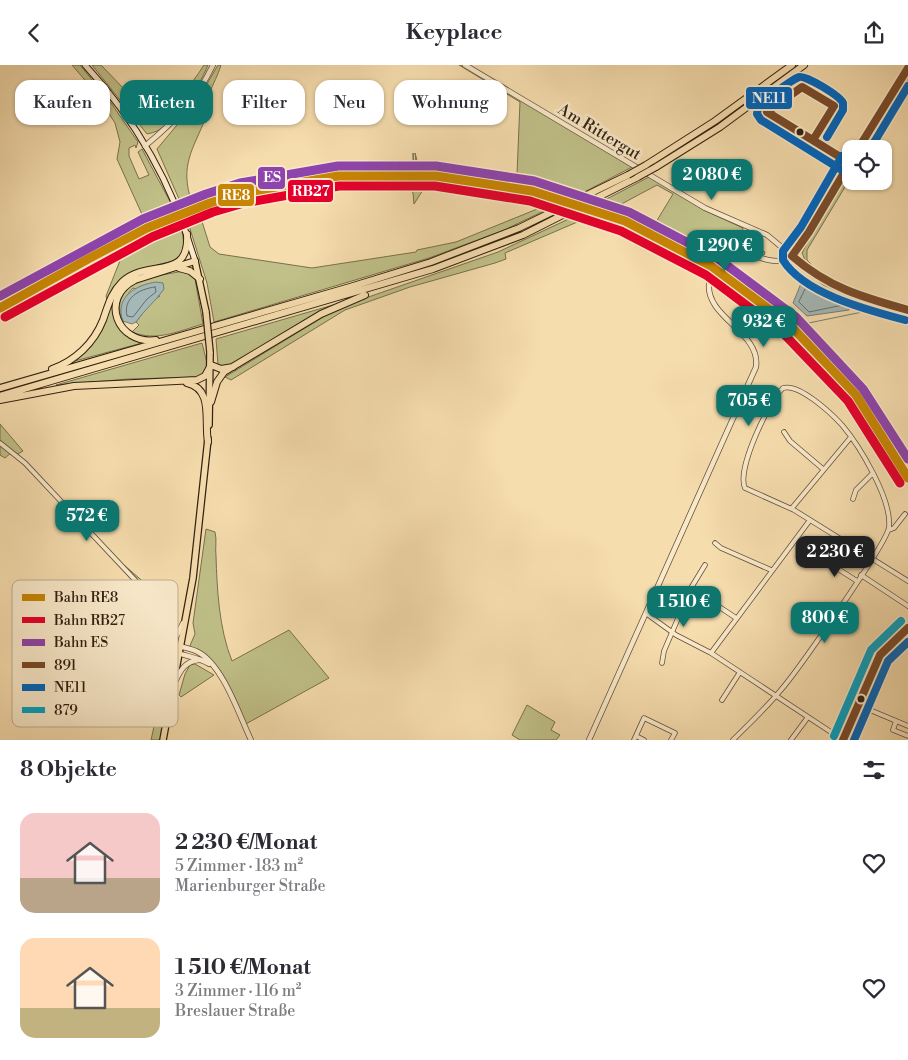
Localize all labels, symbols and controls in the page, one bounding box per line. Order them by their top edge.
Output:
icon: back [20,19,48,47]
text: Keyplace [406,19,502,46]
icon: share [860,19,888,47]
chip: Kaufen [15,80,110,125]
chip: Mieten [120,80,213,125]
chip: Filter [223,80,305,125]
chip: Neu [315,80,384,125]
chip: Wohnung [394,80,507,125]
line badge: NE11 [745,86,793,110]
text: NE11 [752,90,787,108]
street label: Am Rittergut [553,99,645,165]
unlabelled marker [795,127,805,137]
map controls [842,140,892,190]
button: locate [842,140,892,190]
pin: 2 080 € [666,159,758,201]
text: 2 080 € [683,165,742,185]
line badge: ES [257,166,286,190]
text: ES [263,169,281,187]
line badge: RB27 [287,179,334,203]
line badge: RE8 [217,183,255,207]
text: RB27 [292,183,331,201]
text: RE8 [221,187,251,205]
pin: 1 290 € [679,229,771,272]
text: 1 290 € [698,236,752,256]
pin: 932 € [729,305,799,348]
text: 932 € [743,312,785,332]
pin: 705 € [714,385,784,427]
text: 705 € [727,391,771,411]
pin: 572 € [52,499,122,542]
text: 572 € [66,506,108,526]
pin: 2 230 € [789,535,881,578]
text: 2 230 € [807,542,863,562]
legend [12,580,178,727]
pin: 1 510 € [638,585,730,628]
text: Bahn RE8 [53,589,118,607]
text: 1 510 € [658,592,710,612]
pin: 800 € [790,601,860,644]
text: 800 € [802,608,848,628]
text: Bahn RB27 [53,612,125,630]
text: Bahn ES [53,634,108,652]
text: 891 [54,657,77,675]
text: NE11 [54,679,87,697]
unlabelled marker [856,694,866,704]
text: 879 [54,702,78,720]
icon: filters [860,756,888,784]
text: 8 Objekte [20,757,117,783]
text: 2 230 €/Monat [175,830,317,856]
icon: home [60,833,120,893]
icon: heart [860,849,888,877]
text: 5 Zimmer · 183 m² [175,856,303,876]
text: Marienburger Straße [175,876,326,896]
text: 1 510 €/Monat [175,955,311,981]
icon: home [60,958,120,1018]
icon: heart [860,974,888,1002]
text: 3 Zimmer · 116 m² [175,981,301,1001]
text: Breslauer Straße [175,1001,295,1021]

